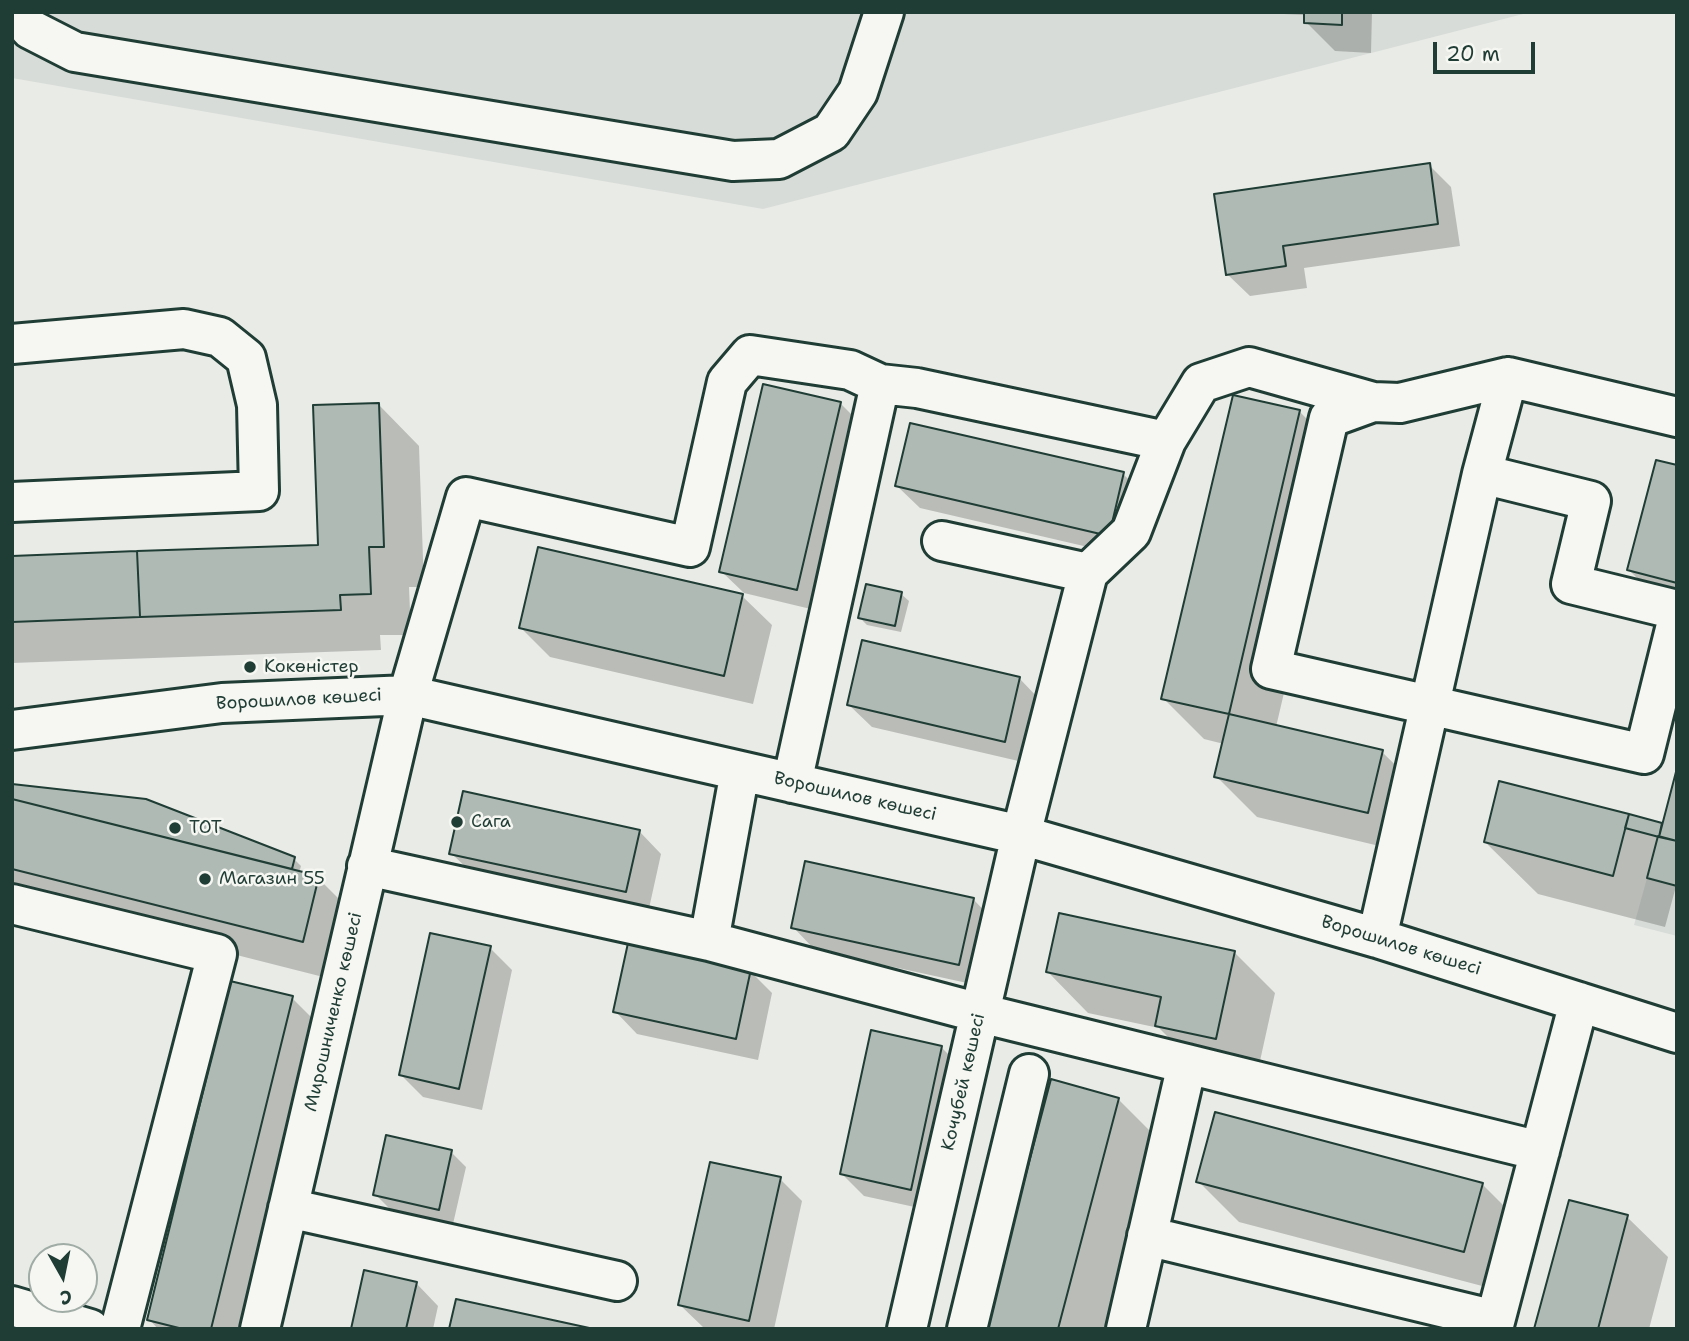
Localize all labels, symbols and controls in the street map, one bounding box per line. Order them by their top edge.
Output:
scale bar [1437,28,1538,72]
text: 20 m [1446,40,1500,68]
place label: Кокөністер [264,656,359,678]
marker: Кокөністер [242,659,258,675]
street label: Ворошилов көшесі [215,685,383,715]
street label: Ворошилов көшесі [772,768,938,826]
place label: Сага [471,811,511,833]
marker: Сага [449,814,465,830]
place label: ТОТ [189,817,222,839]
marker: ТОТ [167,820,183,836]
place label: Магазин 55 [219,868,325,890]
marker: Магазин 55 [197,871,213,887]
street label: Мирошниченко көшесі [301,910,367,1114]
street label: Ворошилов көшесі [1318,911,1484,981]
street label: Кочубей көшесі [938,1011,990,1153]
north arrow [28,1243,98,1313]
text: С [58,1284,74,1311]

